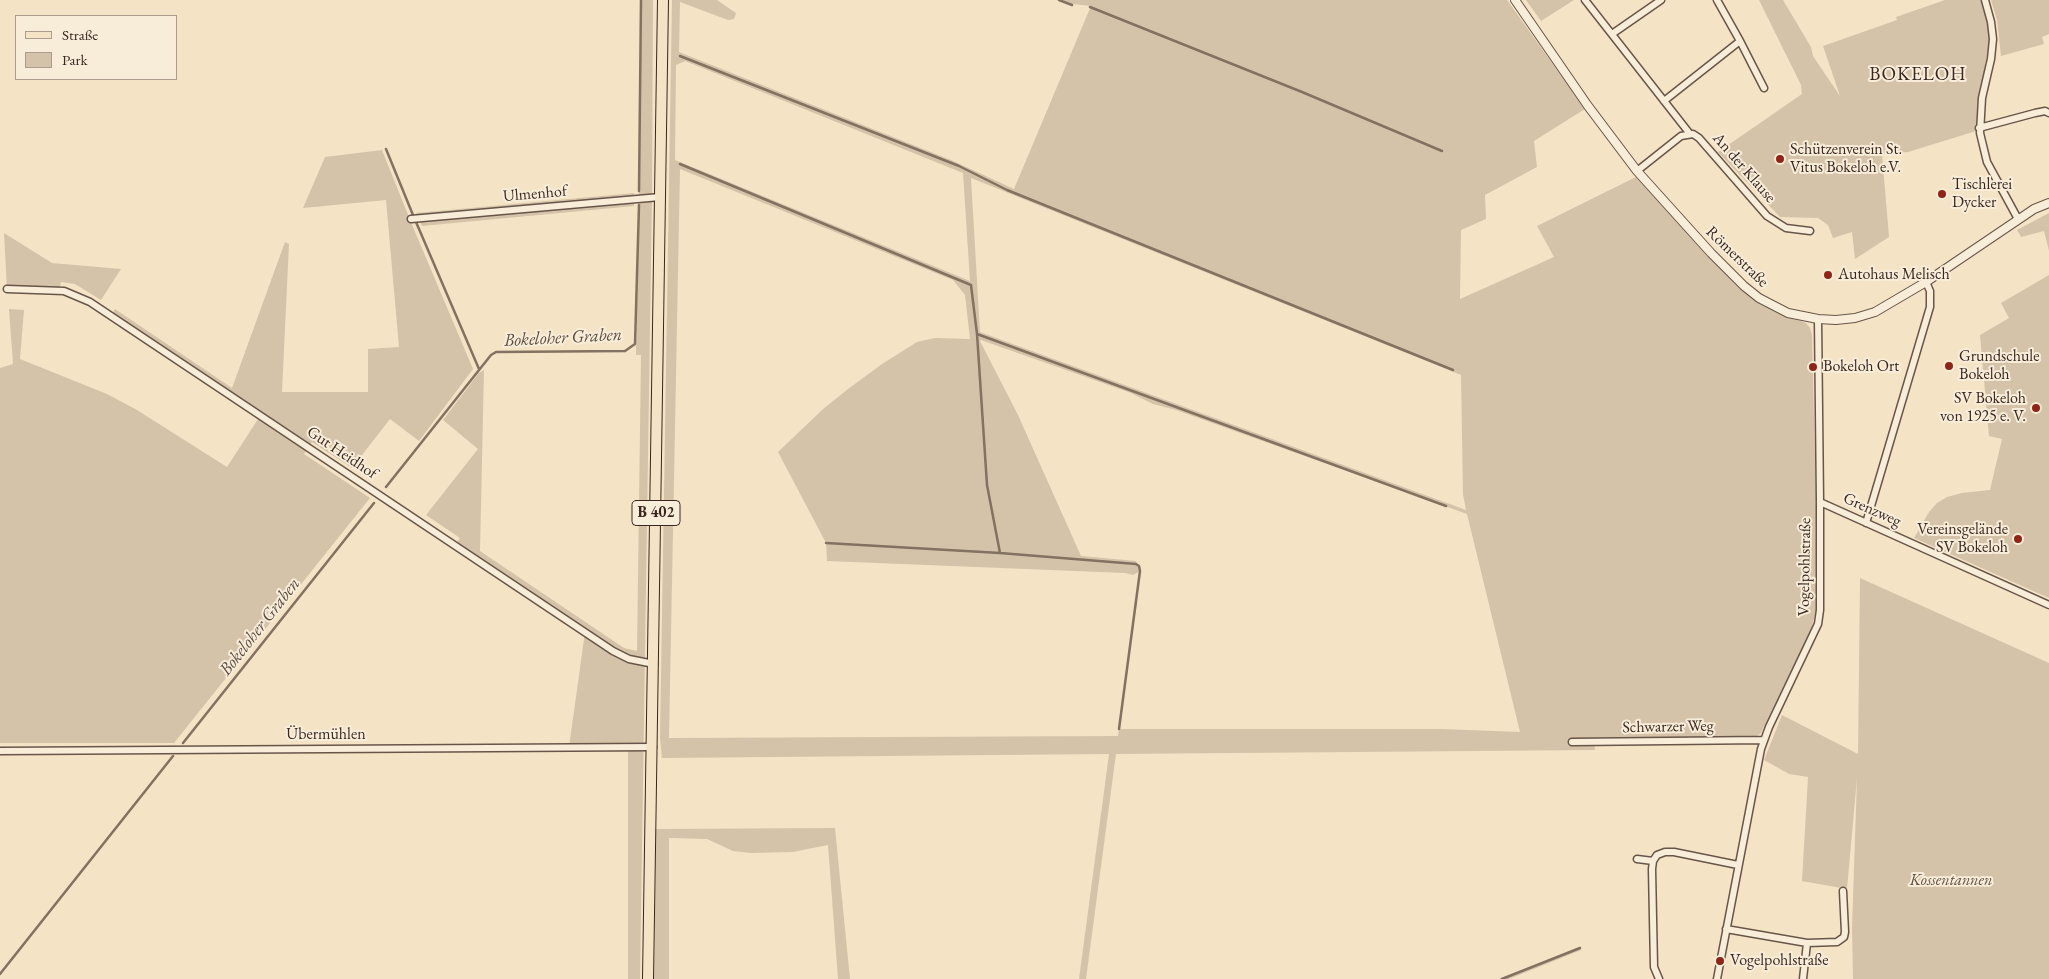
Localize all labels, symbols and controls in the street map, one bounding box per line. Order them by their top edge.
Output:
legend [15,15,178,80]
text: Straße [62,25,98,44]
text: Park [62,50,88,69]
district label: BOKELOH [1868,64,1968,86]
street label: An der Klause [1708,129,1780,207]
place label: Schützenverein St. Vitus Bokeloh e.V. [1790,140,1902,178]
marker: Schützenverein St. Vitus Bokeloh e.V. [1774,153,1786,165]
place label: Tischlerei Dycker [1952,175,2012,213]
street label: Ulmenhof [502,182,568,206]
marker: Tischlerei Dycker [1936,188,1948,200]
street label: Römerstraße [1702,222,1772,292]
place label: Autohaus Melisch [1838,265,1950,285]
marker: Autohaus Melisch [1822,269,1834,281]
water label: Bokeloher Graben [503,324,623,352]
place label: Grundschule Bokeloh [1959,347,2039,385]
place label: Bokeloh Ort [1823,357,1899,377]
marker: Grundschule Bokeloh [1943,360,1955,372]
marker: Bokeloh Ort [1807,361,1819,373]
place label: SV Bokeloh von 1925 e. V. [1940,389,2026,427]
marker: SV Bokeloh von 1925 e. V. [2030,402,2042,414]
street label: Gut Heidhof [303,422,381,484]
street label: Grenzweg [1840,489,1904,531]
road number: B 402 [632,500,680,526]
street label: Vogelpohlstraße [1795,518,1815,616]
place label: Vereinsgelände SV Bokeloh [1917,520,2008,558]
marker: Vereinsgelände SV Bokeloh [2012,533,2024,545]
water label: Bokeloher Graben [215,574,305,680]
street label: Schwarzer Weg [1622,717,1714,737]
street label: Übermühlen [286,725,366,745]
park label: Kossentannen [1910,871,1992,891]
place label: Vogelpohlstraße [1730,951,1828,971]
marker: Vogelpohlstraße [1714,955,1726,967]

